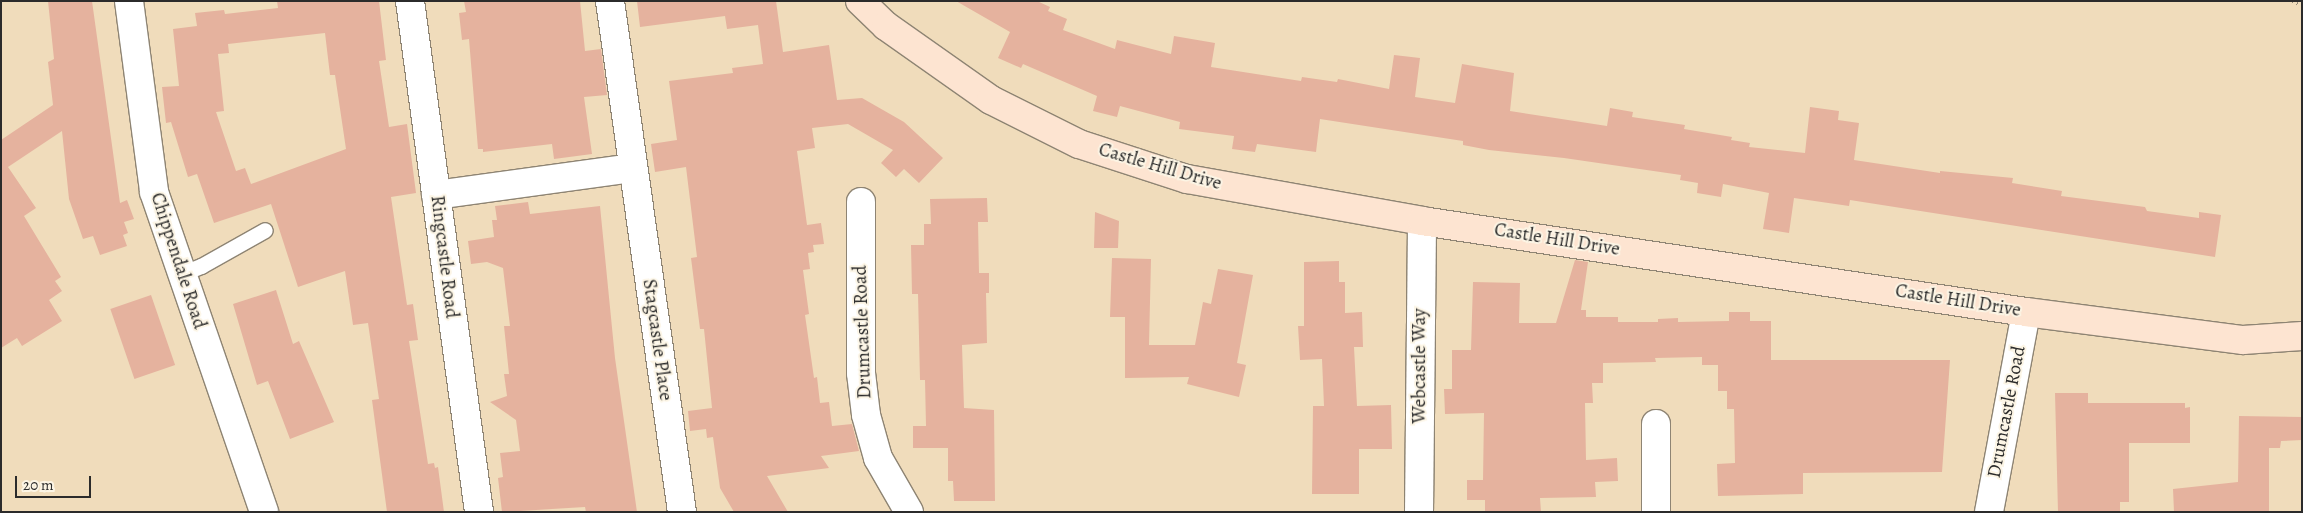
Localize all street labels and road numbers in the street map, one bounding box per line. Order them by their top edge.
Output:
street label: Castle Hill Drive [1096,139,1224,195]
street label: Chippendale Road [145,190,211,332]
street label: Ringcastle Road [425,194,463,320]
street label: Castle Hill Drive [1493,219,1621,261]
street label: Drumcastle Road [849,265,877,399]
street label: Stagcastle Place [637,278,677,402]
street label: Castle Hill Drive [1894,280,2022,322]
street label: Webcastle Way [1409,308,1431,424]
street label: Drumcastle Road [1983,344,2031,480]

